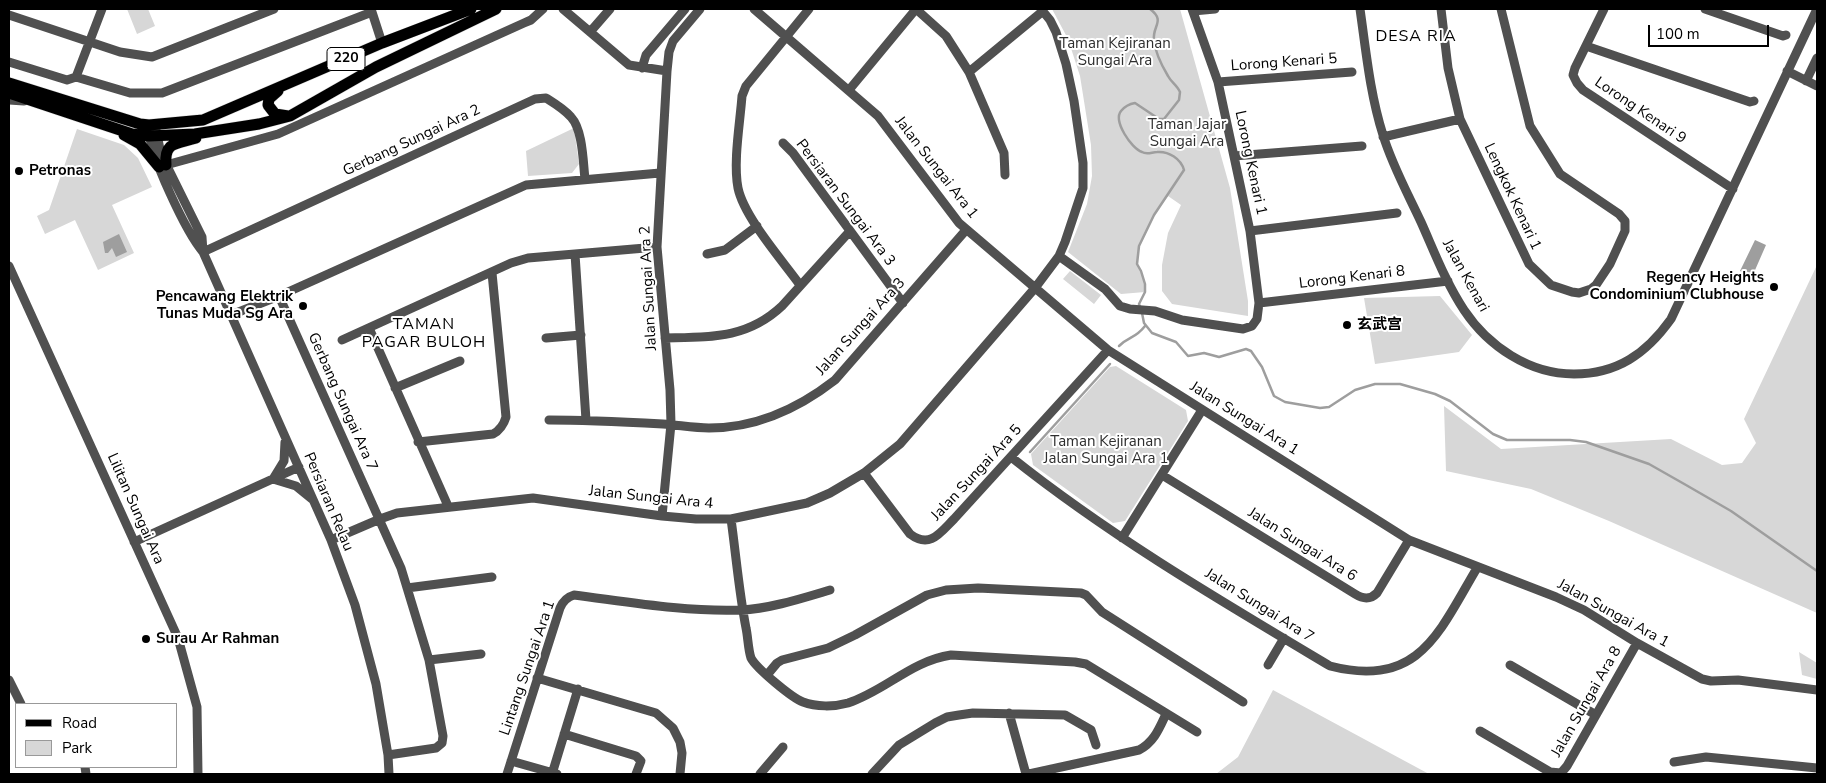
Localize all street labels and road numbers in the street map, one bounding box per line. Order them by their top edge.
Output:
road number: 220 [327,48,365,70]
street label: Lorong Kenari 5 [1230,50,1338,76]
street label: Lorong Kenari 9 [1591,74,1689,148]
street label: Gerbang Sungai Ara 2 [341,101,483,181]
street label: Lorong Kenari 1 [1230,109,1270,217]
street label: Jalan Sungai Ara 1 [890,113,982,223]
street label: Persiaran Sungai Ara 3 [791,136,899,270]
street label: Lengkok Kenari 1 [1479,141,1545,253]
street label: Jalan Sungai Ara 2 [637,225,661,351]
street label: Jalan Kenari [1438,237,1492,315]
street label: Lorong Kenari 8 [1298,263,1406,293]
street label: Jalan Sungai Ara 3 [813,275,909,379]
street label: Gerbang Sungai Ara 7 [303,330,381,474]
street label: Jalan Sungai Ara 1 [1186,378,1302,460]
street label: Jalan Sungai Ara 5 [928,421,1026,525]
street label: Persiaran Relau [299,450,357,554]
street label: Lilitan Sungai Ara [102,451,168,567]
street label: Jalan Sungai Ara 4 [588,483,714,513]
street label: Jalan Sungai Ara 6 [1244,504,1360,586]
street label: Jalan Sungai Ara 7 [1201,565,1317,647]
street label: Jalan Sungai Ara 1 [1554,576,1672,652]
street label: Lintang Sungai Ara 1 [496,598,560,738]
street label: Jalan Sungai Ara 8 [1548,643,1626,761]

